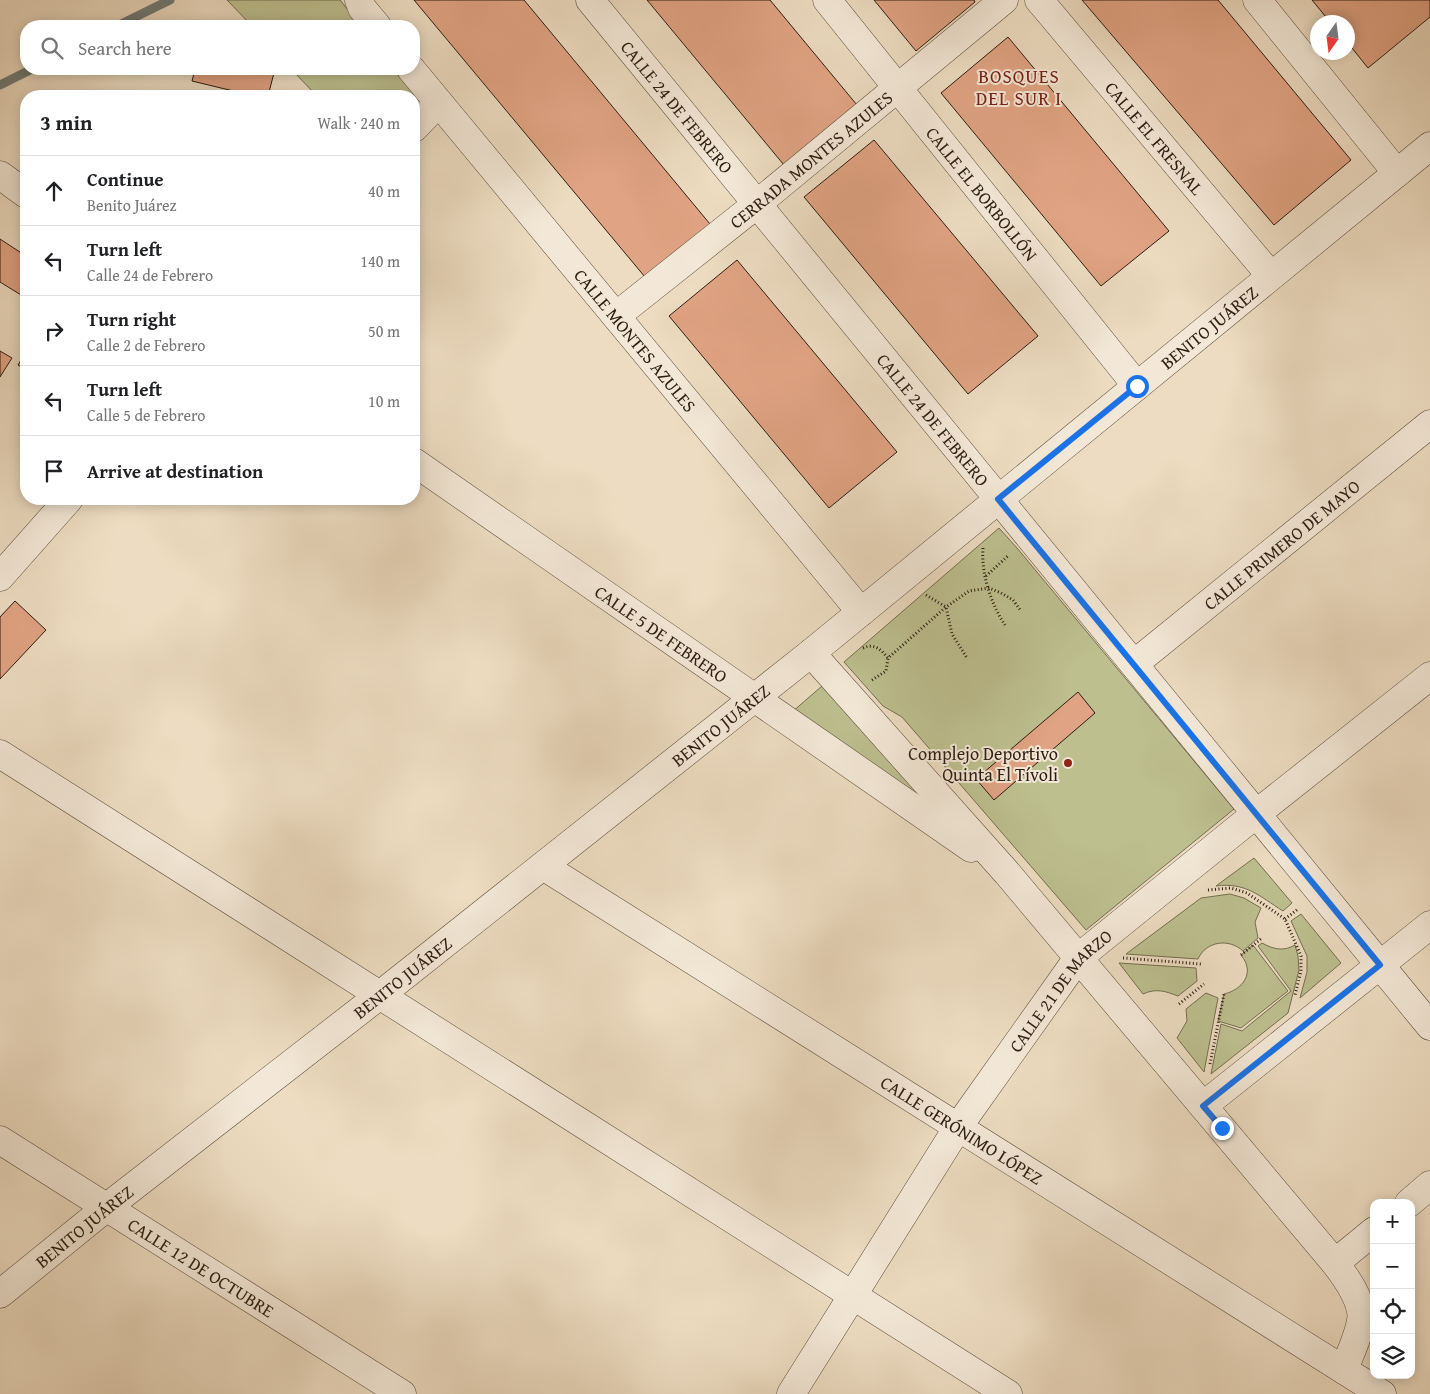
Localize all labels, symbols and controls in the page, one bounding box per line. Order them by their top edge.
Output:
north arrow [1310,15,1355,60]
search box [20,20,420,75]
icon: search [38,34,66,62]
text: Search here [78,34,172,62]
street label: CALLE 24 DE FEBRERO [615,34,740,179]
district label: BOSQUES DEL SUR I [976,62,1062,112]
street label: CALLE EL FRESNAL [1099,75,1211,201]
street label: CERRADA MONTES AZULES [723,84,898,235]
text: 3 min [40,107,92,138]
text: Walk · 240 m [317,111,400,135]
street label: CALLE EL BORBOLLÓN [920,120,1045,267]
text: Continue [87,165,164,193]
icon: ahead [40,177,68,205]
text: 40 m [368,179,400,203]
text: Benito Juárez [87,193,177,217]
text: Turn left [87,235,162,263]
icon: left [40,247,68,275]
text: 140 m [360,249,400,273]
street label: CALLE MONTES AZULES [568,262,703,418]
text: Calle 24 de Febrero [87,263,213,287]
street label: BENITO JUÁREZ [1154,279,1263,375]
text: Turn right [87,305,176,333]
icon: right [40,317,68,345]
text: 50 m [368,319,400,343]
text: Calle 2 de Febrero [87,333,205,357]
street label: CALLE 24 DE FEBRERO [871,347,996,492]
text: Turn left [87,375,162,403]
route start [1126,375,1149,398]
icon: left [40,387,68,415]
text: 10 m [368,389,400,413]
text: Calle 5 de Febrero [87,403,205,427]
icon: arrive [40,457,68,485]
text: Arrive at destination [87,457,263,485]
street label: CALLE PRIMERO DE MAYO [1197,472,1366,616]
street label: CALLE 5 DE FEBRERO [589,578,733,689]
street label: BENITO JUÁREZ [665,677,775,773]
place label: Complejo Deportivo Quinta El Tívoli [908,740,1058,788]
marker: Complejo Deportivo Quinta El Tívoli [1062,757,1074,769]
street label: CALLE 21 DE MARZO [1002,922,1118,1058]
street label: BENITO JUÁREZ [347,930,457,1025]
street label: CALLE GERÓNIMO LÓPEZ [876,1068,1048,1191]
route end [1211,1117,1234,1140]
street label: BENITO JUÁREZ [29,1178,139,1274]
map controls [1370,1199,1415,1379]
button: + [1370,1199,1415,1244]
street label: CALLE 12 DE OCTUBRE [123,1211,280,1324]
button: − [1370,1244,1415,1289]
button: locate [1370,1289,1415,1334]
button: layers [1370,1334,1415,1379]

